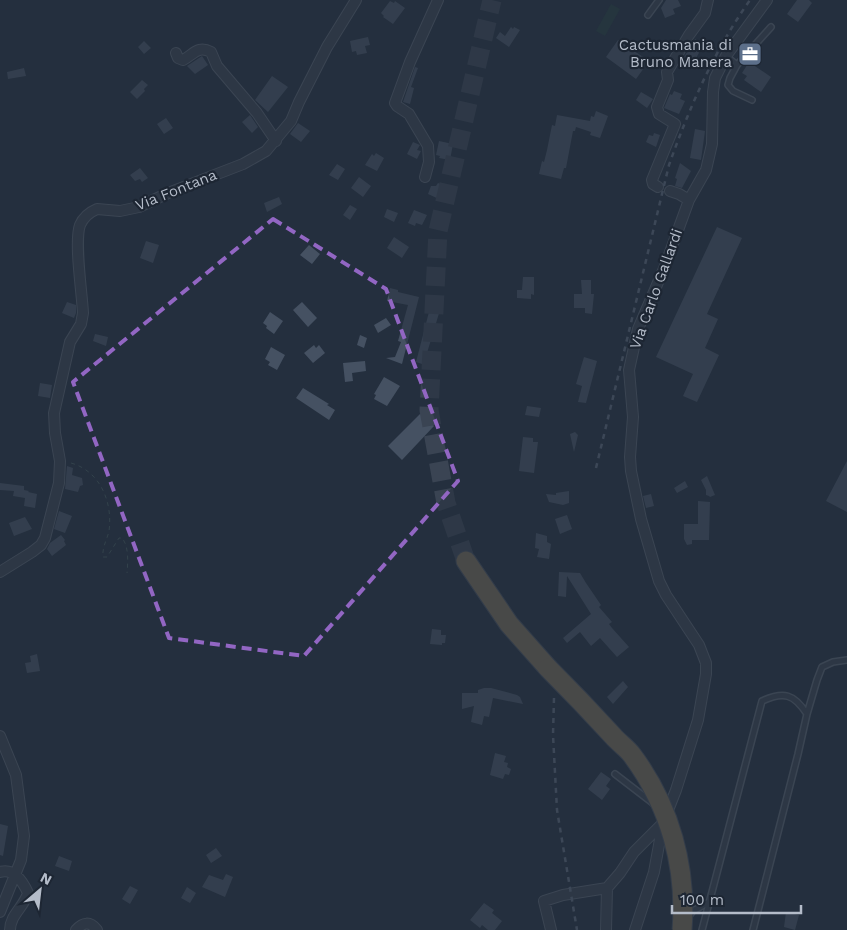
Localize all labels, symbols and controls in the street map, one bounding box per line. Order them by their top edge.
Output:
place label: Cactusmania di Bruno Manera [619,36,733,71]
office icon: Cactusmania di Bruno Manera [737,41,763,67]
street label: Via Fontana [133,165,220,214]
street label: Via Carlo Gallardi [626,226,686,352]
north arrow [15,865,65,915]
text: N [38,869,54,888]
scale bar [672,882,801,914]
text: 100 m [680,891,724,909]

